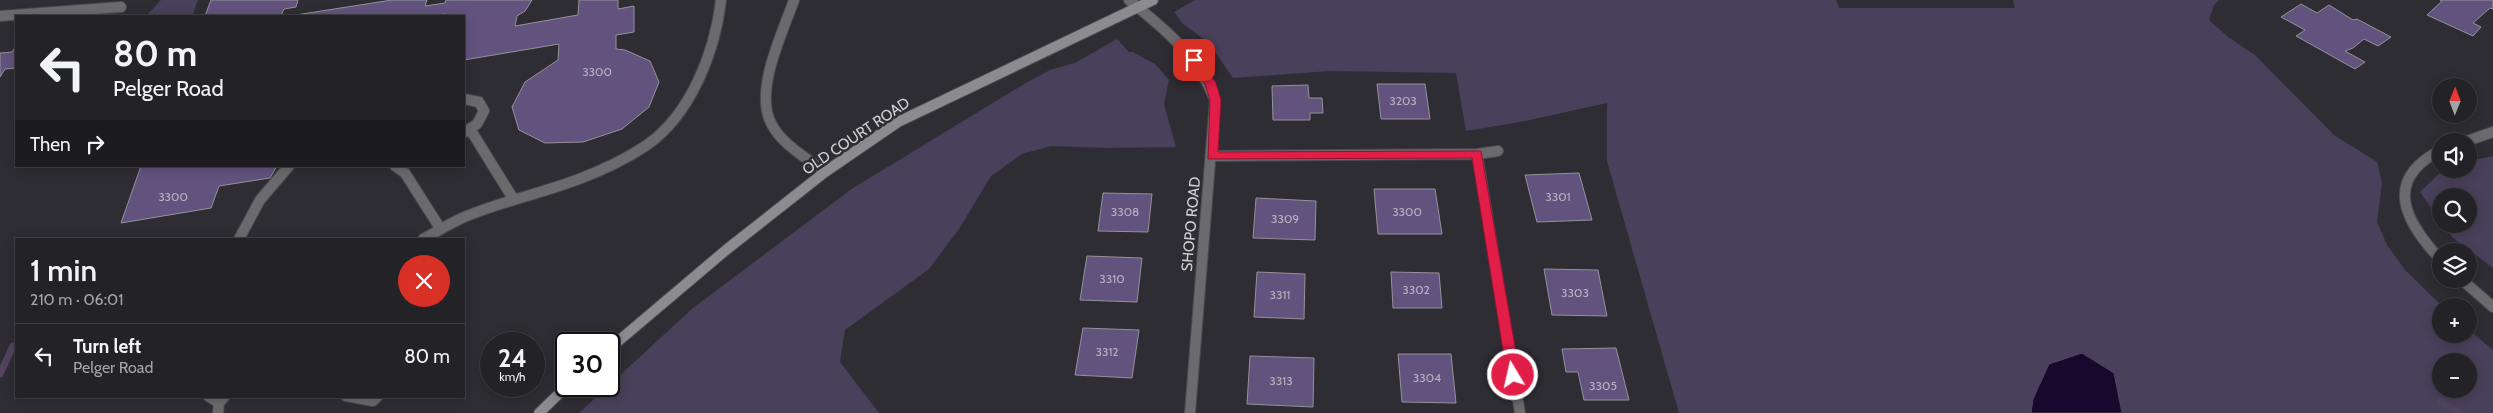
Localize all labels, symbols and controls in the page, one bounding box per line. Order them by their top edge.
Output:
text: 80 m [113,32,197,75]
icon: left [30,35,95,100]
pin [1173,39,1215,81]
icon: arrive [1180,46,1208,74]
house number: 3300 [582,64,612,79]
text: Pelger Road [113,75,224,102]
north arrow [2432,78,2478,122]
map controls [2432,78,2477,398]
street label: OLD COURT ROAD [799,93,913,179]
house number: 3203 [1389,93,1417,108]
icon: right [81,130,109,158]
text: Then [30,133,71,156]
button: sound [2432,133,2477,178]
street label: SHOPO ROAD [1178,176,1204,272]
button: search [2432,188,2477,233]
house number: 3300 [158,189,188,204]
house number: 3301 [1545,189,1571,204]
house number: 3308 [1111,204,1139,219]
house number: 3300 [1392,204,1422,219]
house number: 3309 [1271,211,1299,226]
button: layers [2432,243,2477,288]
text: 1 min [30,252,97,289]
button: close [398,255,450,307]
house number: 3310 [1099,271,1125,286]
house number: 3302 [1402,282,1430,297]
house number: 3303 [1561,285,1589,300]
house number: 3311 [1270,287,1290,302]
text: 210 m · 06:01 [30,290,123,309]
button: + [2432,298,2477,343]
speed limit sign: 30 [555,332,620,397]
text: Turn left [73,335,141,358]
icon: left [30,342,58,370]
text: 24 [498,343,527,373]
house number: 3312 [1095,344,1119,359]
text: 80 m [404,345,450,368]
position arrow [1486,348,1538,400]
button: − [2432,353,2477,398]
text: Pelger Road [73,358,153,377]
text: km/h [499,369,526,384]
house number: 3304 [1413,370,1441,385]
house number: 3313 [1269,373,1293,388]
house number: 3305 [1589,378,1617,393]

